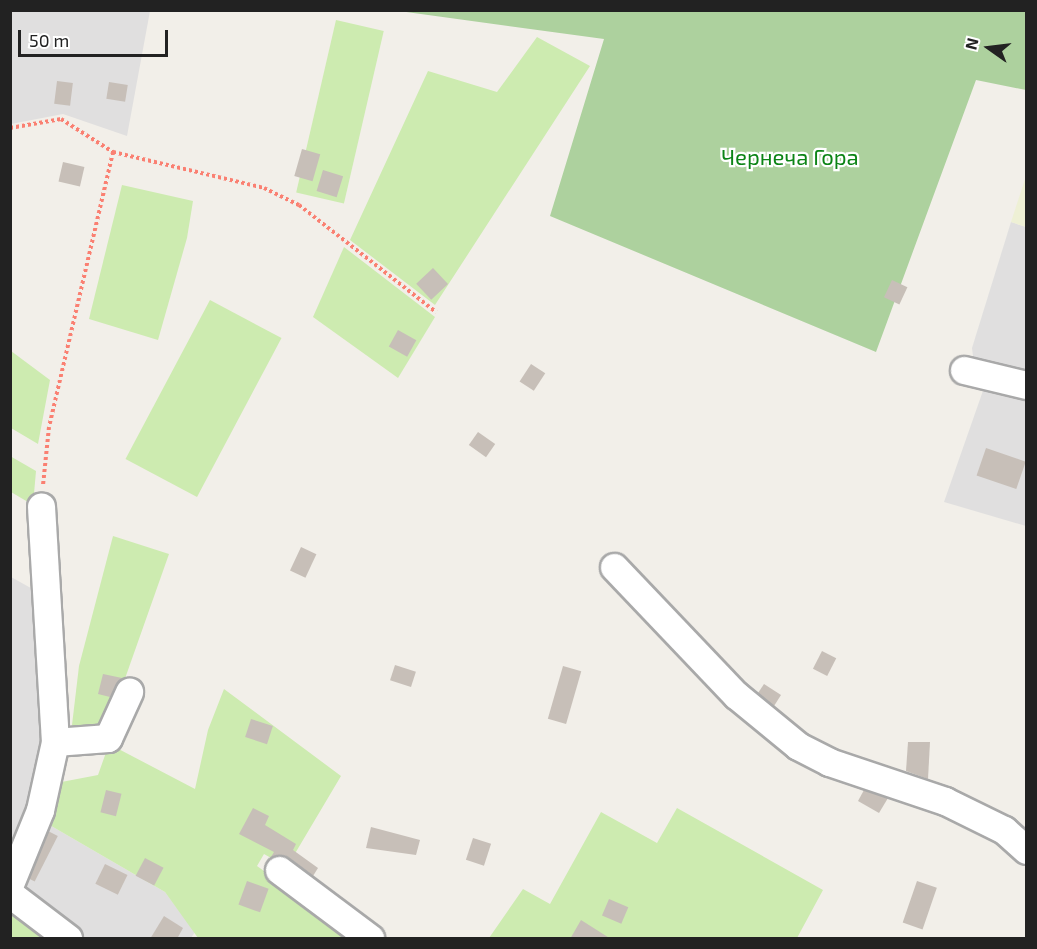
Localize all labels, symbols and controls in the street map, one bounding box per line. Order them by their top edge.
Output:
scale bar [21,18,171,56]
north arrow [959,18,1019,78]
text: 50 m [29,29,69,51]
text: N [960,36,982,51]
park label: Чернеча Гора [721,144,859,170]

